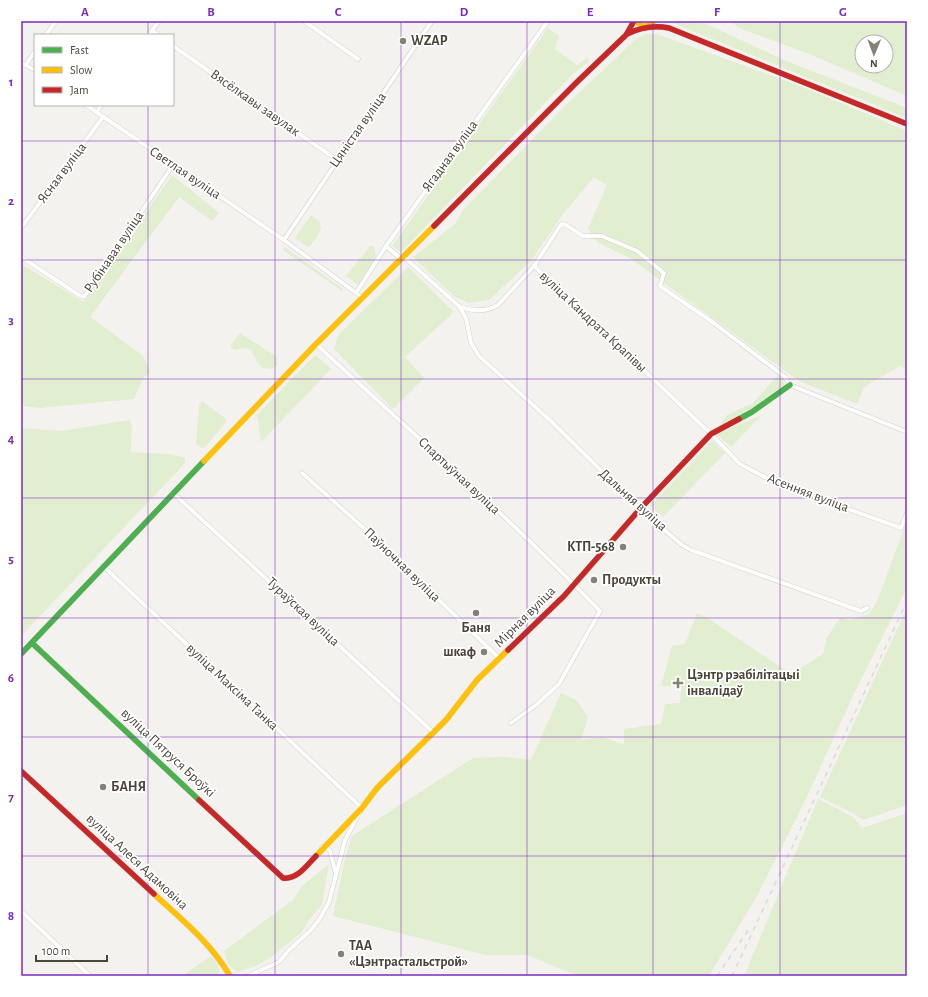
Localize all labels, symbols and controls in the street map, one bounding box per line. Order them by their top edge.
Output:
text: A [81,6,89,19]
text: B [207,6,215,19]
text: C [335,6,342,19]
text: D [460,6,469,19]
text: E [587,6,594,19]
text: F [714,6,721,19]
text: G [839,6,847,19]
legend [34,34,174,106]
place label: WZAP [411,34,448,48]
north arrow [854,34,894,74]
marker: WZAP [398,36,408,46]
text: Fast [70,44,89,56]
text: N [870,58,878,69]
text: Slow [70,64,92,76]
street label: Вясёлкавы завулак [208,67,303,139]
text: 1 [9,76,13,89]
text: Jam [70,84,89,96]
street label: Цяністая вуліца [327,89,389,170]
street label: Ягадная вуліца [420,117,481,194]
street label: Ясная вуліца [35,140,90,206]
street label: Светлая вуліца [147,144,224,202]
text: 2 [8,195,14,208]
street label: Рубінавая вуліца [82,208,147,295]
street label: вуліца Кандрата Крапівы [537,269,649,375]
text: 3 [8,314,14,327]
text: 4 [8,433,15,446]
street label: Спартыўная вуліца [415,435,503,518]
street label: Дальняя вуліца [596,466,670,534]
street label: Асенняя вуліца [765,471,851,515]
street label: Паўночная вуліца [361,525,443,605]
place label: КТП-568 [567,540,615,554]
marker: КТП-568 [618,542,628,552]
text: 5 [8,553,14,566]
place label: Продукты [602,573,661,587]
street label: Тураўская вуліца [264,575,342,649]
marker: Продукты [589,575,599,585]
street label: Мірная вуліца [492,583,559,650]
marker: Баня [471,608,481,618]
place label: Баня [461,621,491,635]
street label: вуліца Максіма Танка [183,641,281,733]
place label: шкаф [443,645,476,659]
marker: шкаф [479,647,489,657]
place label: Цэнтр рэабілітацыі інвалідаў [687,668,800,698]
text: 6 [8,672,14,685]
marker: Цэнтр рэабілітацыі інвалідаў [672,677,684,689]
street label: вуліца Пятруся Броўкі [118,706,218,800]
place label: БАНЯ [111,780,146,794]
marker: БАНЯ [98,782,108,792]
text: 7 [8,791,14,804]
street label: вуліца Алеся Адамовіча [84,812,191,913]
text: 8 [8,910,14,923]
scale bar [36,937,107,963]
place label: ТАА «Цэнтрастальстрой» [349,939,468,969]
text: 100 m [42,945,70,957]
marker: ТАА «Цэнтрастальстрой» [336,949,346,959]

